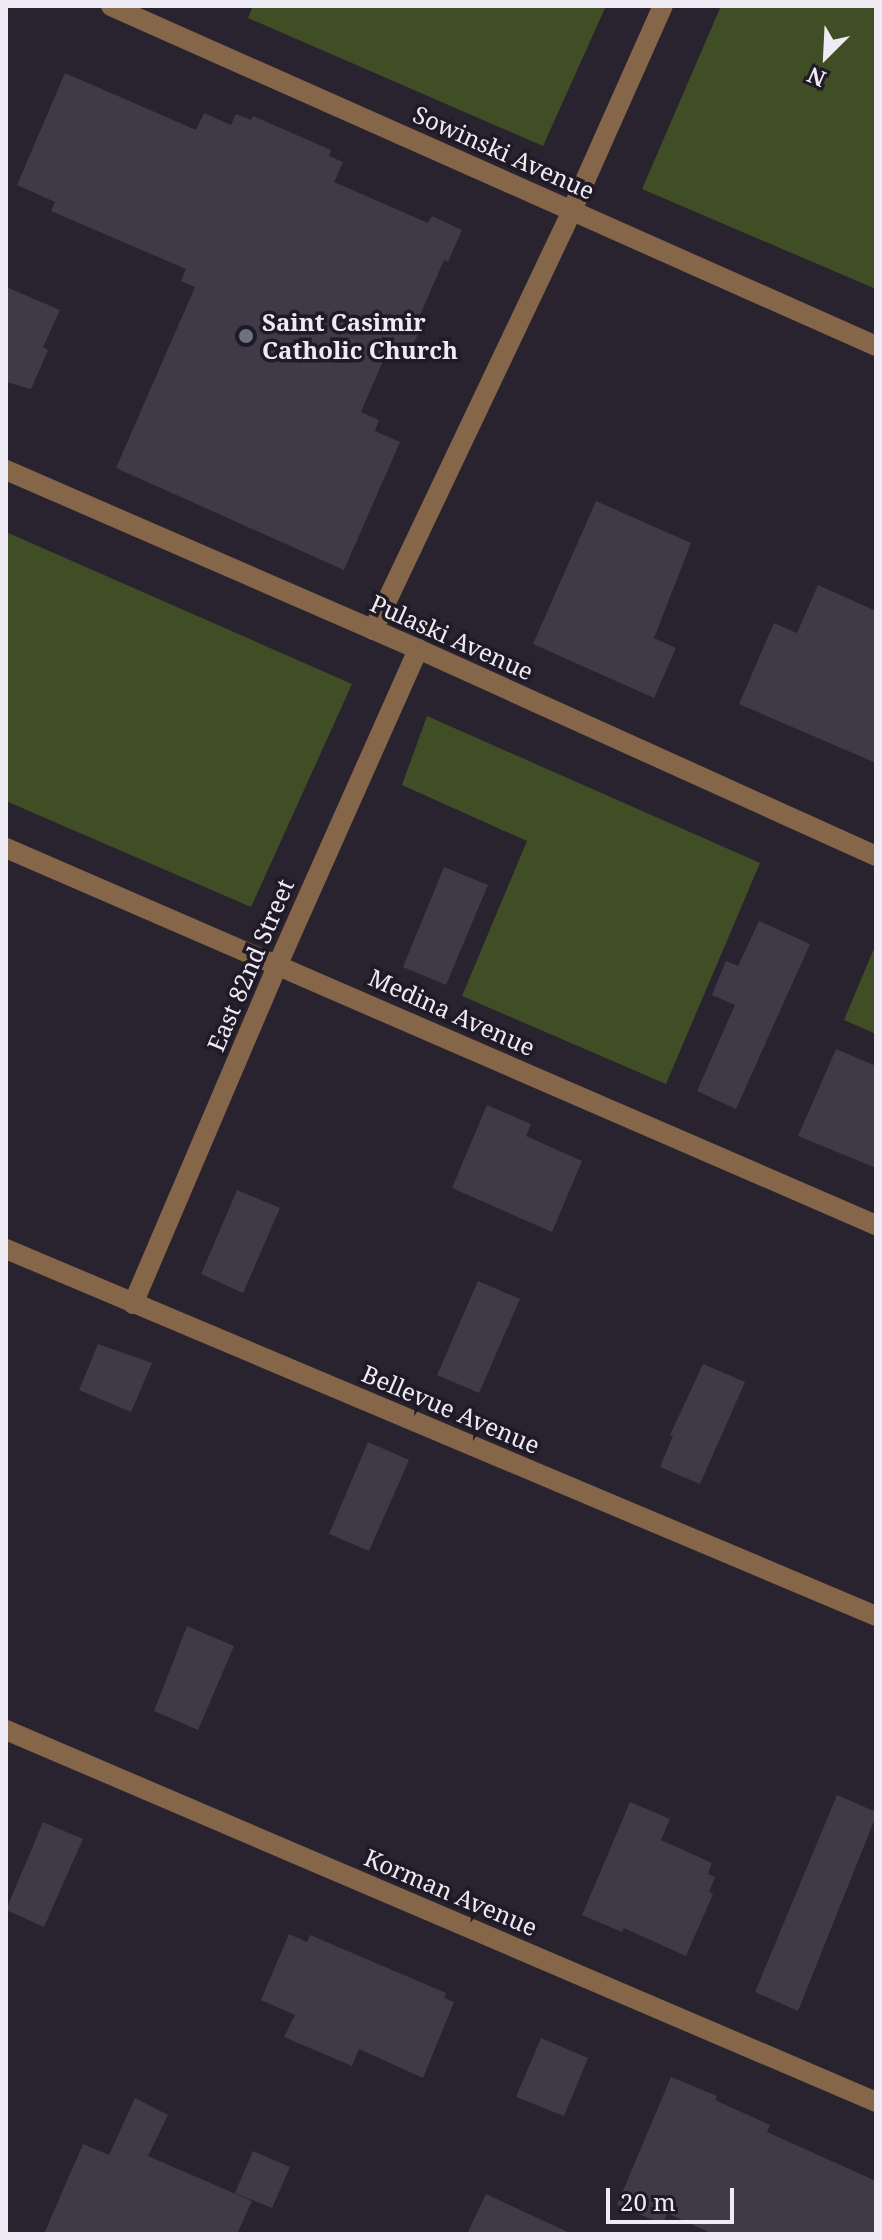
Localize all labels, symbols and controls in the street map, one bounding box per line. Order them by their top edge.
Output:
north arrow [786,16,866,96]
text: N [802,61,830,95]
street label: Sowinski Avenue [409,99,599,205]
place label: Saint Casimir Catholic Church [262,308,458,364]
marker: Saint Casimir Catholic Church [237,327,255,345]
street label: Pulaski Avenue [366,588,538,686]
street label: East 82nd Street [201,875,299,1055]
street label: Medina Avenue [364,962,540,1062]
street label: Bellevue Avenue [358,1359,544,1459]
street label: Korman Avenue [360,1843,542,1941]
scale bar [610,2172,738,2222]
text: 20 m [620,2185,676,2218]

